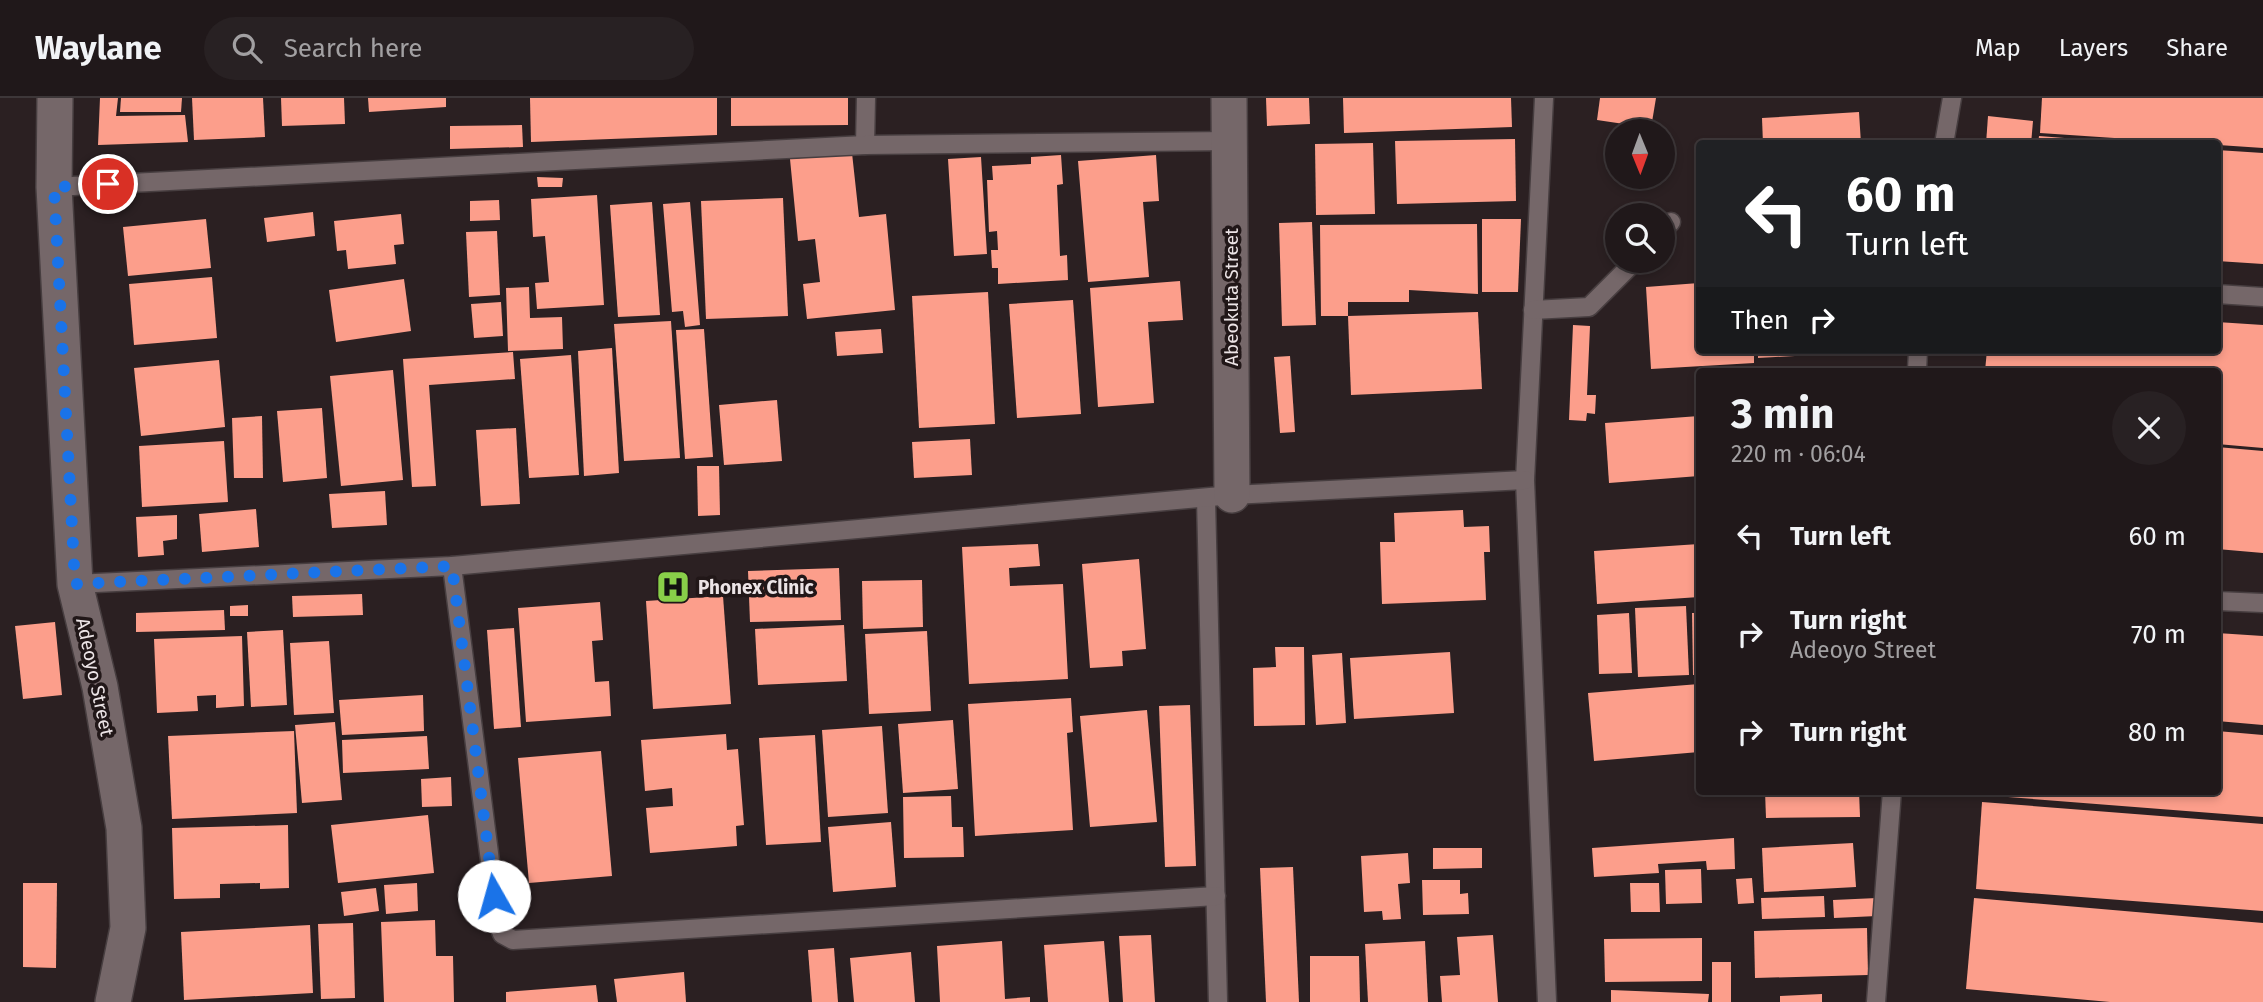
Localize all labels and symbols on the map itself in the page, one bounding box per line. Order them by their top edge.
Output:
north arrow [1605,119,1675,189]
pin [78,154,138,214]
street label: Abeokuta Street [1220,228,1243,366]
hospital icon: Phonex Clinic [654,568,692,606]
place label: Phonex Clinic [698,576,814,599]
street label: Adeoyo Street [71,616,119,738]
position arrow [457,859,531,933]

